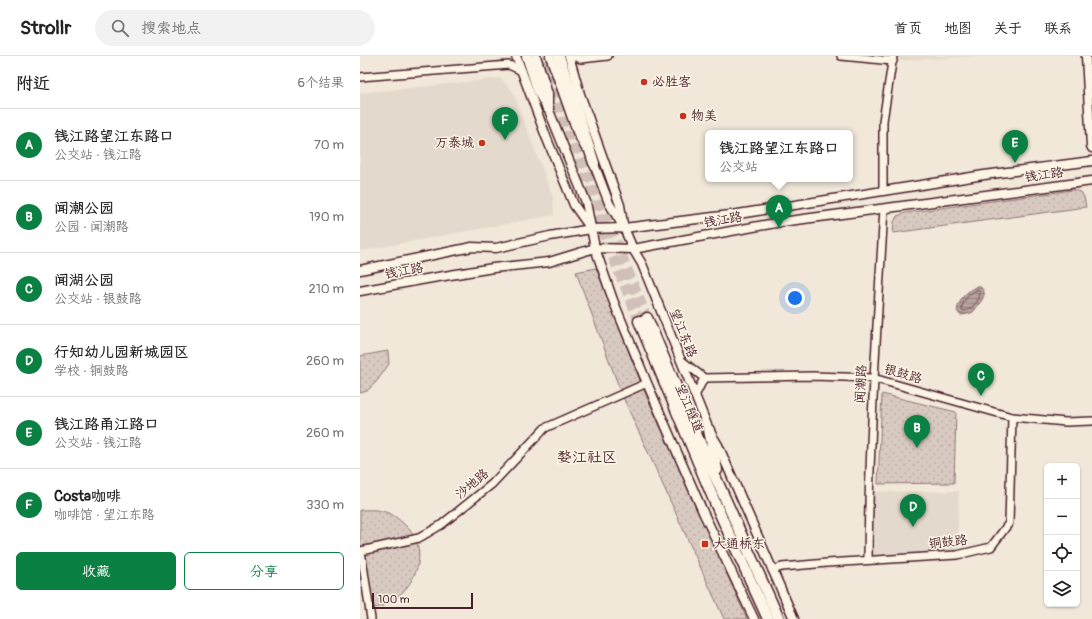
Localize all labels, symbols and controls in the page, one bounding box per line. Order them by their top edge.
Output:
search box [95,10,375,46]
text: Strollr [20,16,71,40]
icon: search [109,17,131,39]
text: 搜索地点 [141,19,201,38]
text: 首页 [894,20,922,37]
text: 地图 [944,20,972,37]
text: 关于 [994,20,1022,37]
text: 联系 [1044,20,1072,37]
text: 附近 [16,73,50,94]
place label: 必胜客 [652,74,691,90]
text: 6个结果 [297,75,344,91]
marker: 必胜客 [639,77,649,87]
pin: F [492,107,518,140]
place label: 物美 [691,108,717,124]
marker: 物美 [678,111,688,121]
text: 钱江路望江东路口 [54,127,174,146]
popup [705,130,853,182]
pin: E [1002,130,1028,163]
place label: 万泰城 [435,135,474,151]
text: A [25,137,33,153]
text: 70 m [314,137,344,153]
marker: 万泰城 [477,138,487,148]
text: 钱江路望江东路口 [719,139,839,158]
text: 公交站 · 钱江路 [54,147,142,163]
text: 公交站 [719,159,758,175]
street label: 钱江路 [1024,164,1064,186]
pin: A [766,195,792,228]
text: 闻潮公园 [54,199,114,218]
text: B [25,209,33,225]
text: 190 m [309,209,344,225]
street label: 钱江路 [702,209,744,231]
text: 公园 · 闻潮路 [54,219,129,235]
street label: 钱江路 [383,259,425,283]
text: 闻湖公园 [54,271,114,290]
text: C [25,281,33,297]
text: 210 m [308,281,344,297]
your location [785,288,805,308]
text: 公交站 · 银鼓路 [54,291,142,307]
street label: 望江东路 [666,306,700,360]
text: 行知幼儿园新城园区 [54,343,189,362]
text: D [25,353,33,369]
text: 260 m [306,353,344,369]
street label: 银鼓路 [882,361,924,387]
text: 学校 · 铜鼓路 [54,363,129,379]
pin: C [968,363,994,396]
street label: 闻潮路 [852,364,870,404]
street label: 望江隧道 [671,381,707,435]
text: 钱江路甬江路口 [54,415,159,434]
pin: B [904,415,930,448]
text: E [26,425,32,441]
text: 260 m [306,425,344,441]
text: 公交站 · 钱江路 [54,435,142,451]
district label: 婺江社区 [557,448,617,467]
map controls [1044,463,1080,607]
button: + [1044,463,1080,499]
street label: 沙地路 [452,465,492,503]
text: Costa咖啡 [54,487,121,506]
pin: D [900,494,926,527]
text: F [25,497,33,513]
text: 330 m [306,497,344,513]
button: − [1044,499,1080,535]
text: 咖啡馆 · 望江东路 [54,507,155,523]
street label: 铜鼓路 [928,532,968,552]
button: locate [1044,535,1080,571]
place label: 大通桥东 [713,536,765,552]
marker: 大通桥东 [700,539,710,549]
button: 收藏 [16,552,176,590]
button: 分享 [184,552,344,590]
button: layers [1044,571,1080,607]
scale bar [372,591,473,610]
text: 100 m [378,593,409,606]

